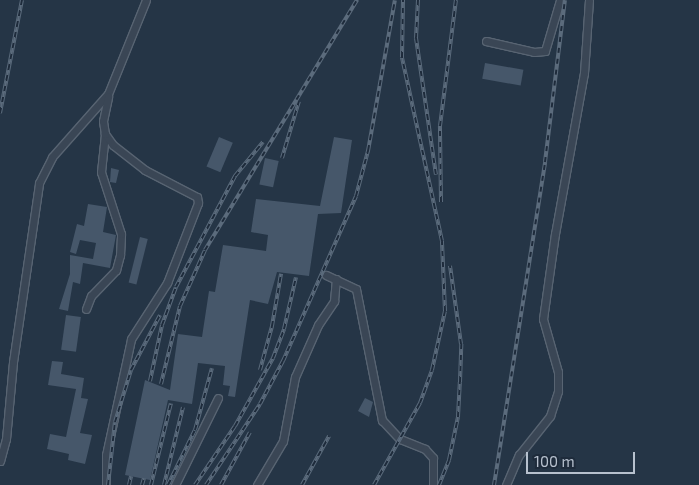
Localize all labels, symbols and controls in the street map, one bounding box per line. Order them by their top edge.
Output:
scale bar [529,442,638,474]
text: 100 m [534,452,575,470]

